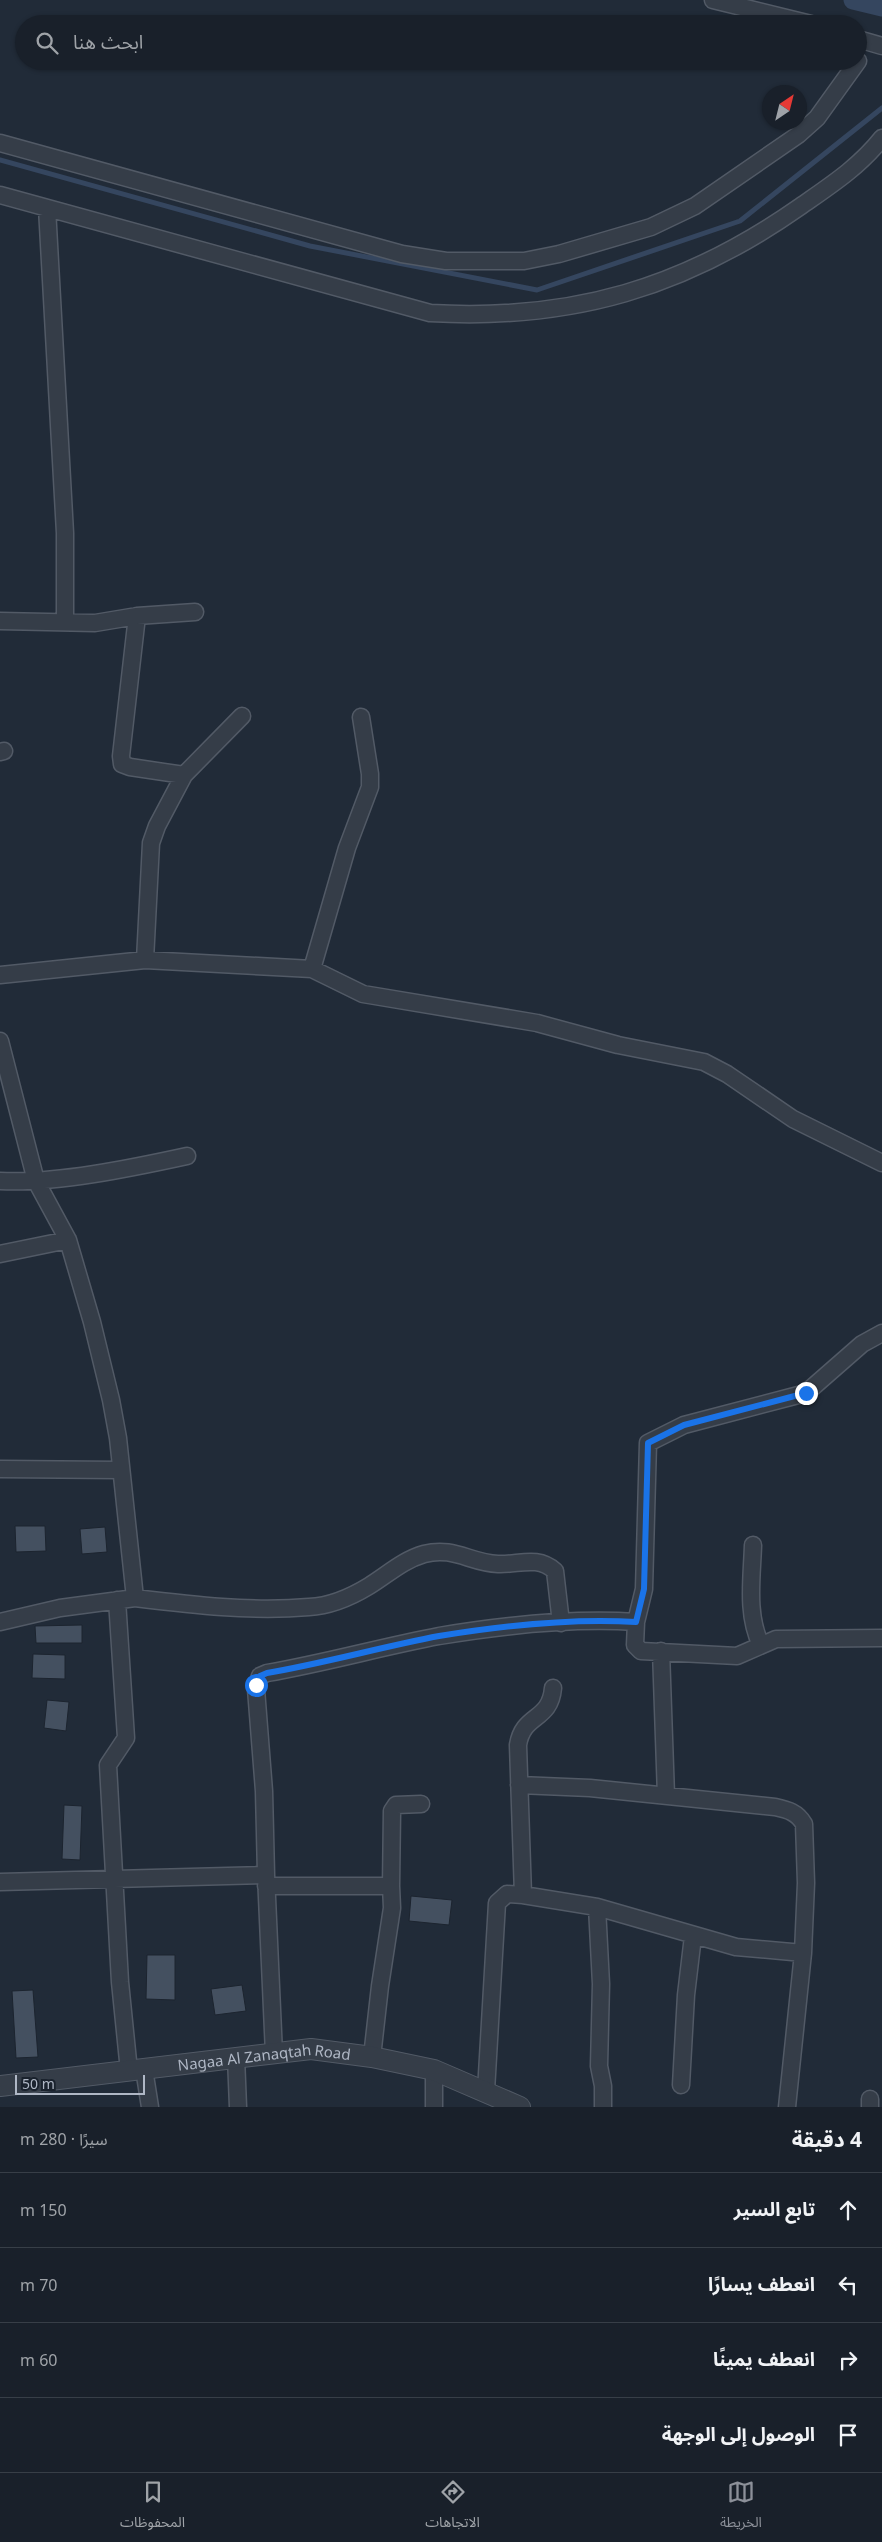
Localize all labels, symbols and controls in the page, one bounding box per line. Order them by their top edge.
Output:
search box [15,15,867,70]
icon: search [33,29,61,57]
text: ابحث هنا [73,29,143,55]
north arrow [762,85,807,130]
route end [795,1382,818,1405]
route start [245,1674,268,1697]
street label: Nagaa Al Zanaqtah Road [176,2039,352,2075]
scale bar [15,2072,145,2095]
text: 50 m [22,2074,55,2093]
text: 4 دقيقة [792,2125,862,2153]
text: سيرًا · 280 m [20,2128,107,2150]
text: تابع السير [734,2196,815,2222]
icon: ahead [834,2196,862,2224]
text: 150 m [20,2199,67,2221]
text: انعطف يسارًا [708,2271,815,2297]
icon: left [834,2271,862,2299]
text: 70 m [20,2274,57,2296]
text: انعطف يمينًا [713,2346,815,2372]
icon: right [834,2346,862,2374]
text: 60 m [20,2349,57,2371]
text: الوصول إلى الوجهة [662,2421,815,2447]
icon: arrive [834,2421,862,2449]
tab: المحفوظات [120,2478,185,2537]
tab: الاتجاهات [425,2478,480,2537]
tab: الخريطة [720,2478,762,2537]

